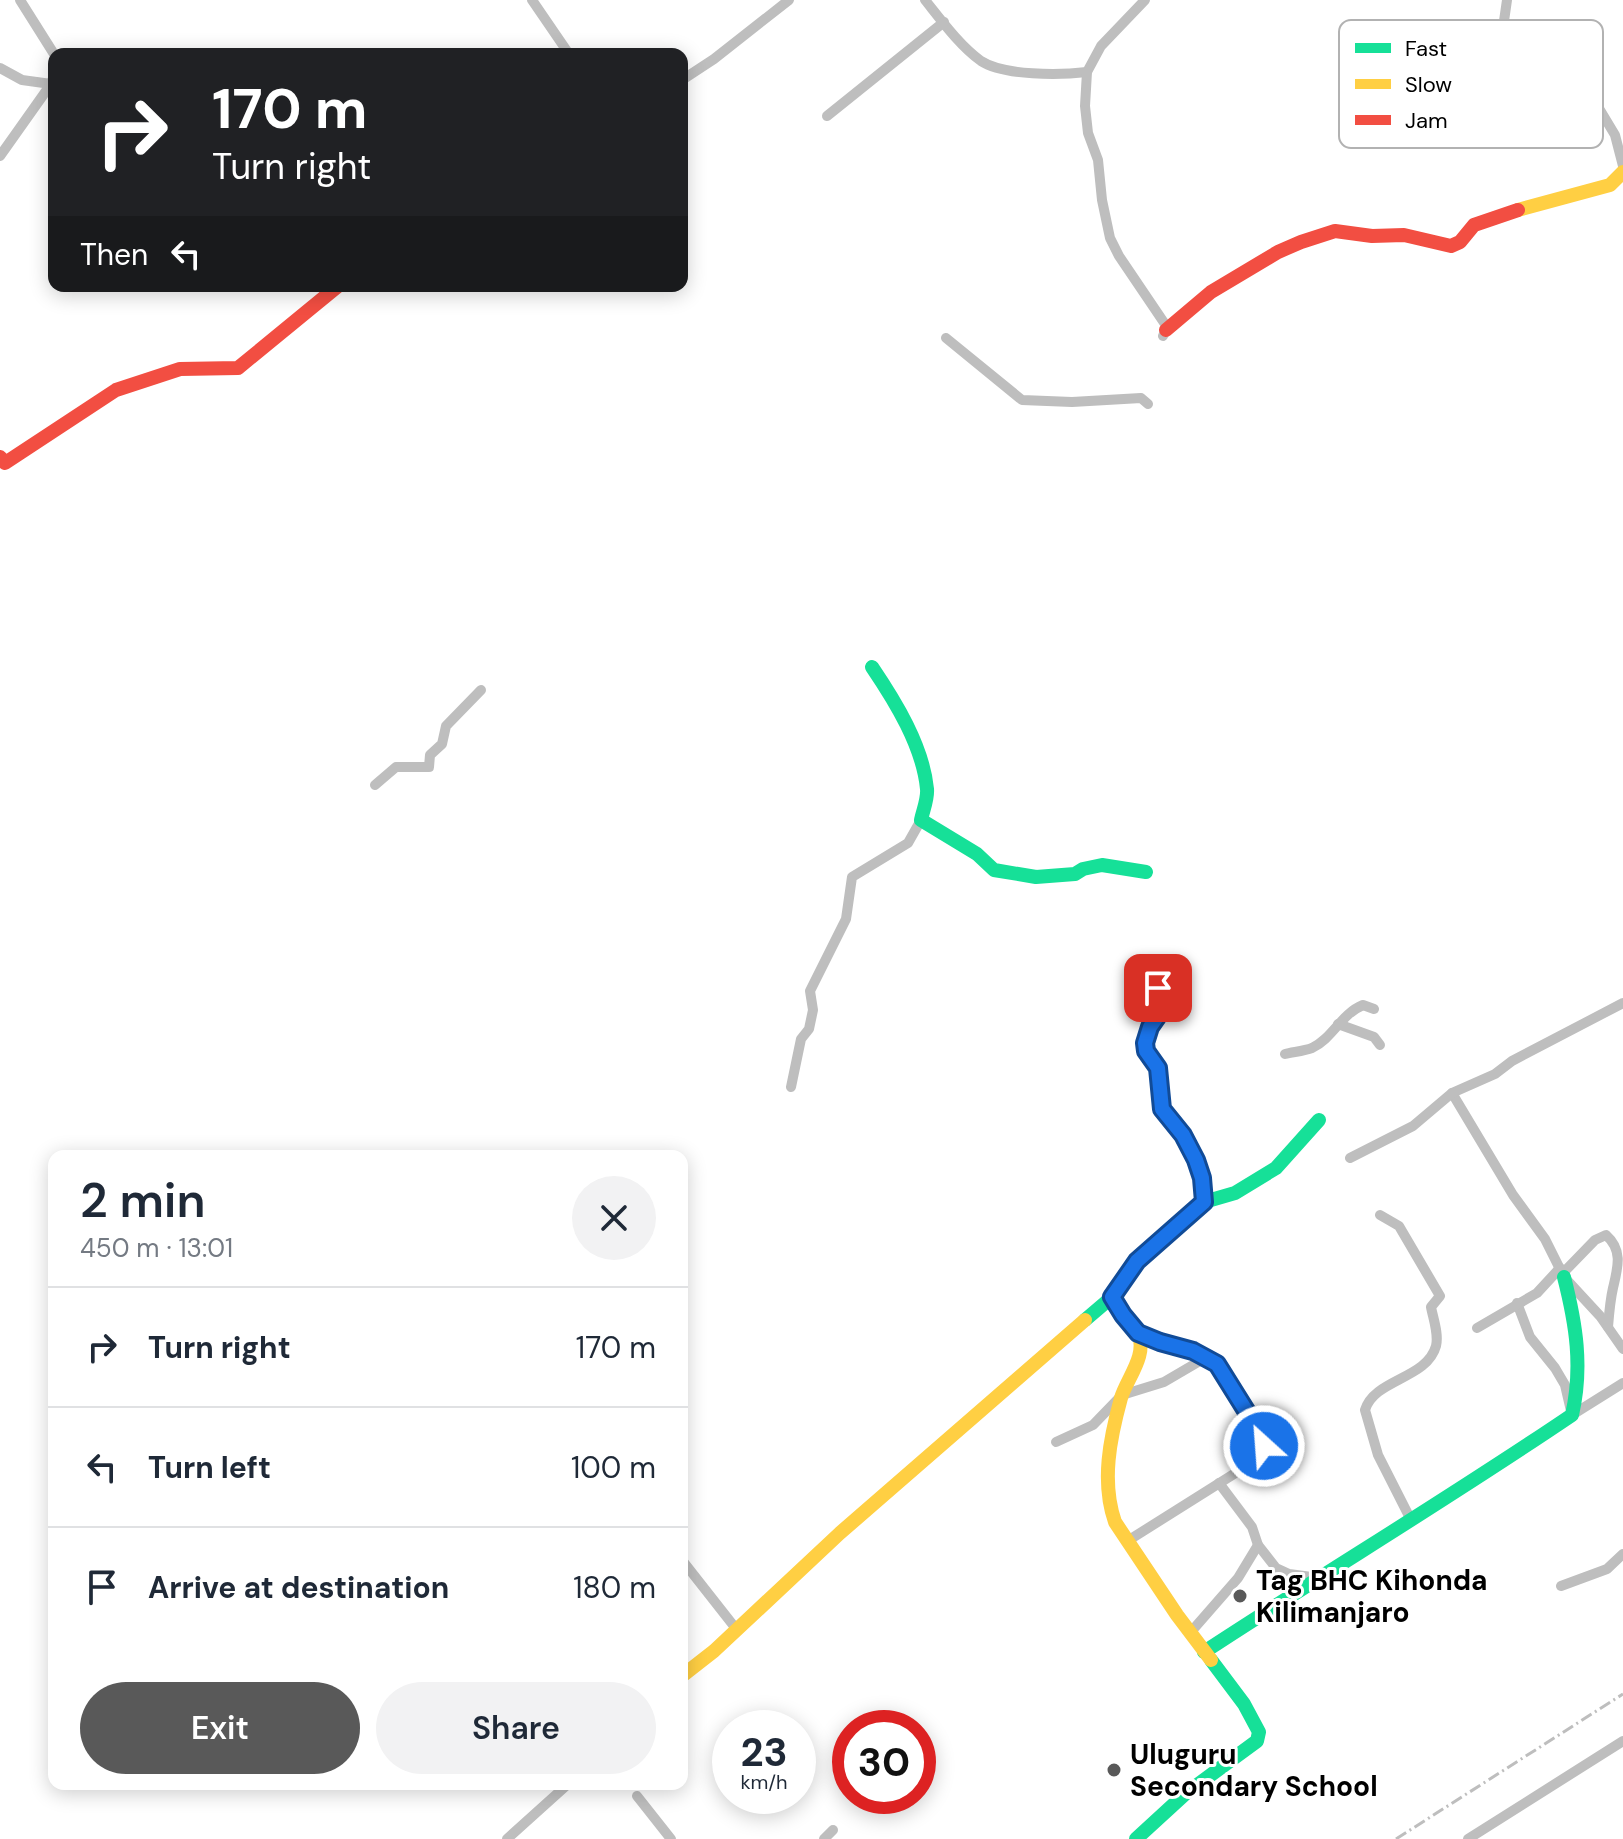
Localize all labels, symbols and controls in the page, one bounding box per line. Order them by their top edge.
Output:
legend [1339,20,1603,148]
text: Fast [1405,34,1447,63]
text: Slow [1405,70,1452,99]
text: 170 m [212,72,367,145]
icon: right [80,80,184,184]
text: Jam [1405,106,1448,135]
text: Turn right [212,143,371,190]
icon: left [164,232,208,276]
text: Then [80,235,148,274]
pin [1124,954,1192,1022]
icon: arrive [1136,966,1180,1010]
text: 2 min [80,1169,206,1232]
button: close [572,1176,656,1260]
text: 450 m · 13:01 [80,1231,233,1265]
icon: right [80,1325,124,1369]
text: Turn right [148,1328,291,1367]
text: 170 m [576,1328,656,1367]
position arrow [1222,1404,1306,1488]
icon: left [80,1445,124,1489]
text: Turn left [148,1448,271,1487]
text: 100 m [571,1448,656,1487]
place label: Tag BHC Kihonda Kilimanjaro [1256,1562,1487,1631]
icon: arrive [80,1565,124,1609]
text: Arrive at destination [148,1568,449,1607]
text: 180 m [573,1568,656,1607]
marker: Tag BHC Kihonda Kilimanjaro [1231,1587,1249,1605]
button: Exit [80,1682,360,1774]
button: Share [376,1682,656,1774]
speed limit sign: 30 [832,1710,936,1814]
text: 23 [740,1726,788,1778]
place label: Uluguru Secondary School [1130,1736,1378,1805]
marker: Uluguru Secondary School [1105,1761,1123,1779]
text: km/h [740,1769,788,1795]

